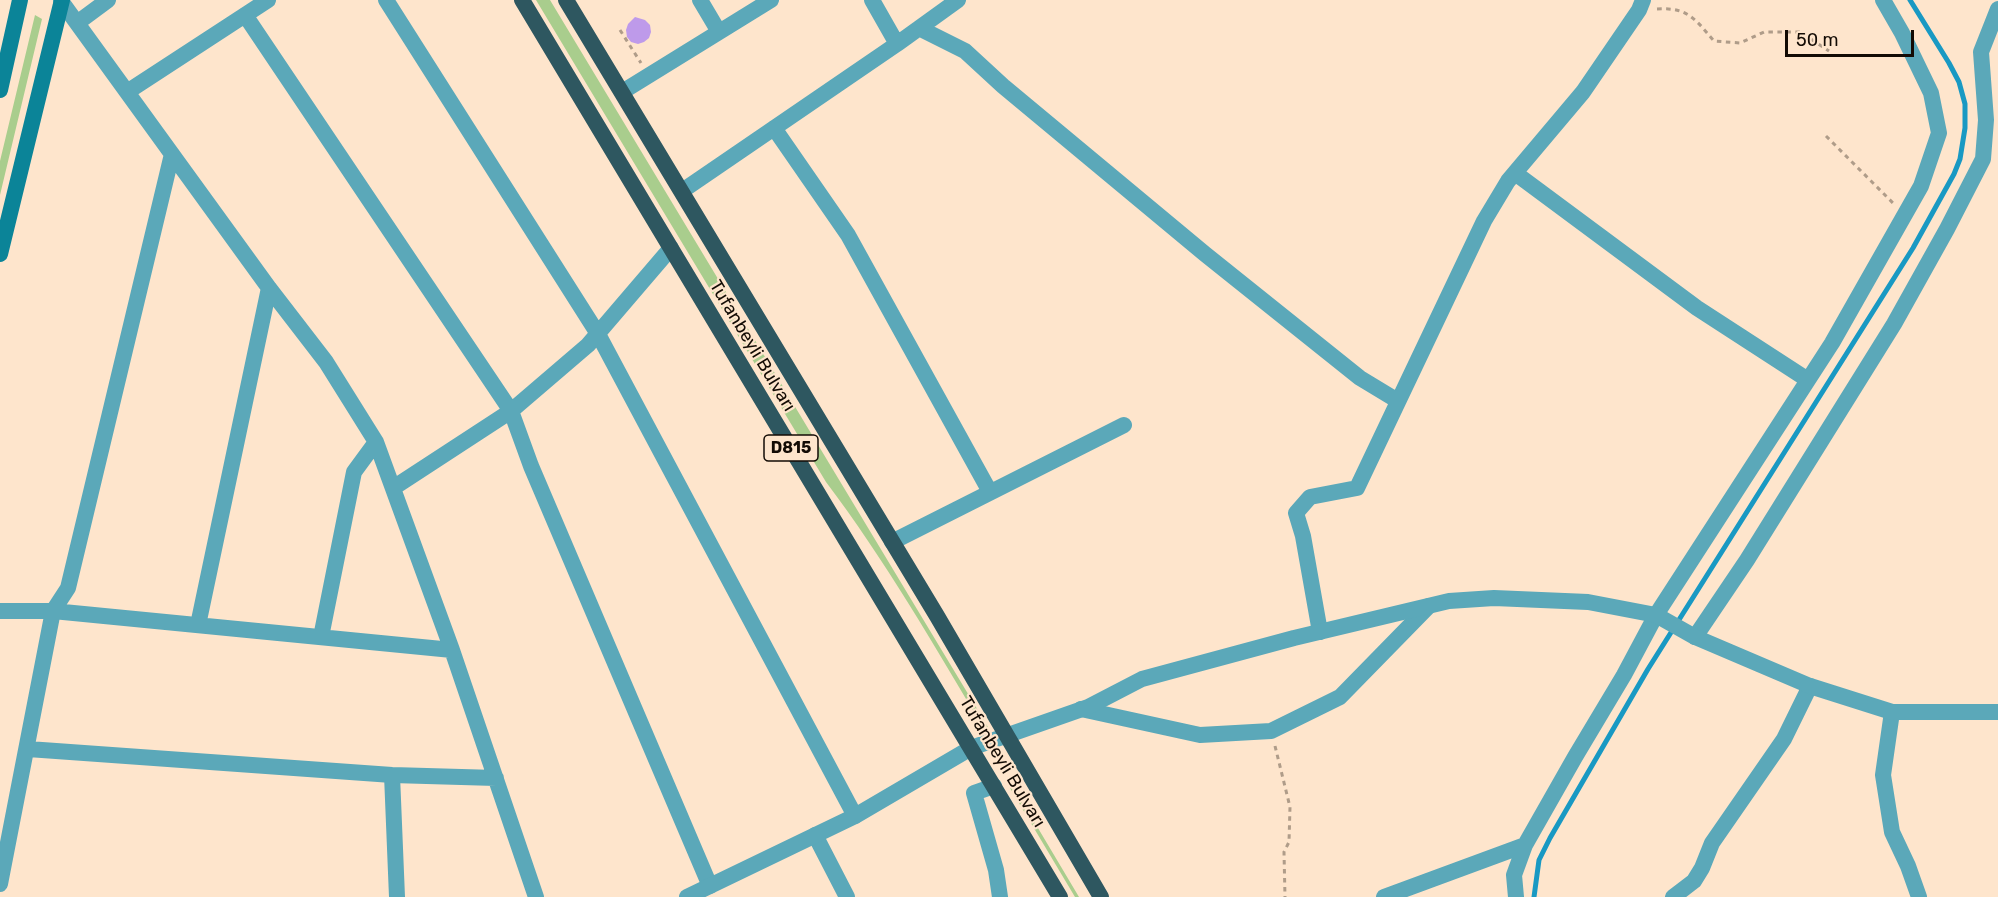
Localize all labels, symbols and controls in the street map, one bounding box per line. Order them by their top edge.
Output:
scale bar [1788,18,1917,56]
text: 50 m [1796,29,1839,51]
street label: Tufanbeyli Bulvarı [704,277,800,415]
road number: D815 [764,435,818,461]
street label: Tufanbeyli Bulvarı [954,693,1050,831]

